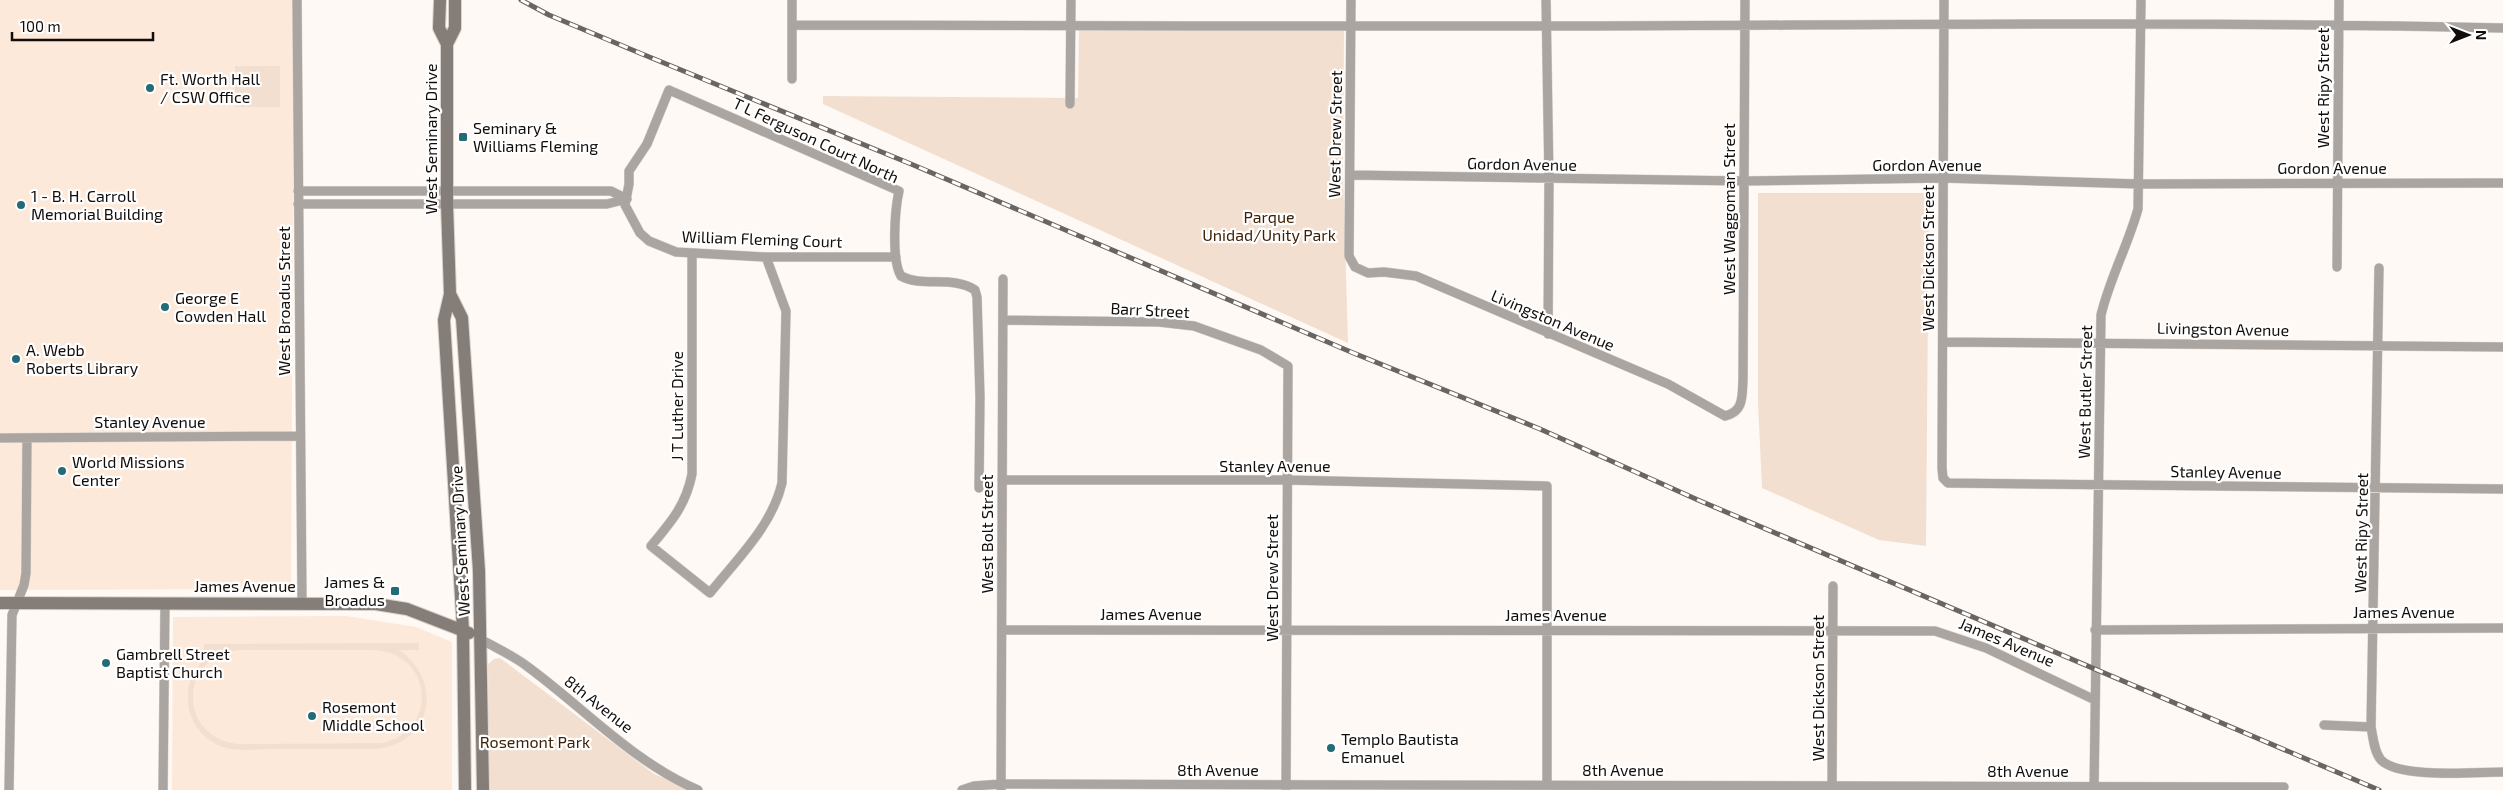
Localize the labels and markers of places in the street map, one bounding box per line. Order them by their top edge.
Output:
place label: Ft. Worth Hall / CSW Office [160,69,260,106]
marker: Ft. Worth Hall / CSW Office [144,82,156,94]
place label: Seminary & Williams Fleming [473,118,598,155]
marker: Seminary & Williams Fleming [457,131,469,143]
place label: 1 - B. H. Carroll Memorial Building [31,186,163,223]
marker: 1 - B. H. Carroll Memorial Building [15,199,27,211]
place label: George E Cowden Hall [175,288,266,325]
marker: George E Cowden Hall [159,301,171,313]
place label: A. Webb Roberts Library [26,340,139,377]
marker: A. Webb Roberts Library [10,353,22,365]
place label: World Missions Center [72,452,185,489]
marker: World Missions Center [56,465,68,477]
place label: James & Broadus [324,572,385,609]
marker: James & Broadus [389,585,401,597]
place label: Gambrell Street Baptist Church [116,644,230,681]
marker: Gambrell Street Baptist Church [100,657,112,669]
place label: Rosemont Middle School [322,697,425,734]
marker: Rosemont Middle School [306,710,318,722]
place label: Templo Bautista Emanuel [1341,729,1459,766]
marker: Templo Bautista Emanuel [1325,742,1337,754]

